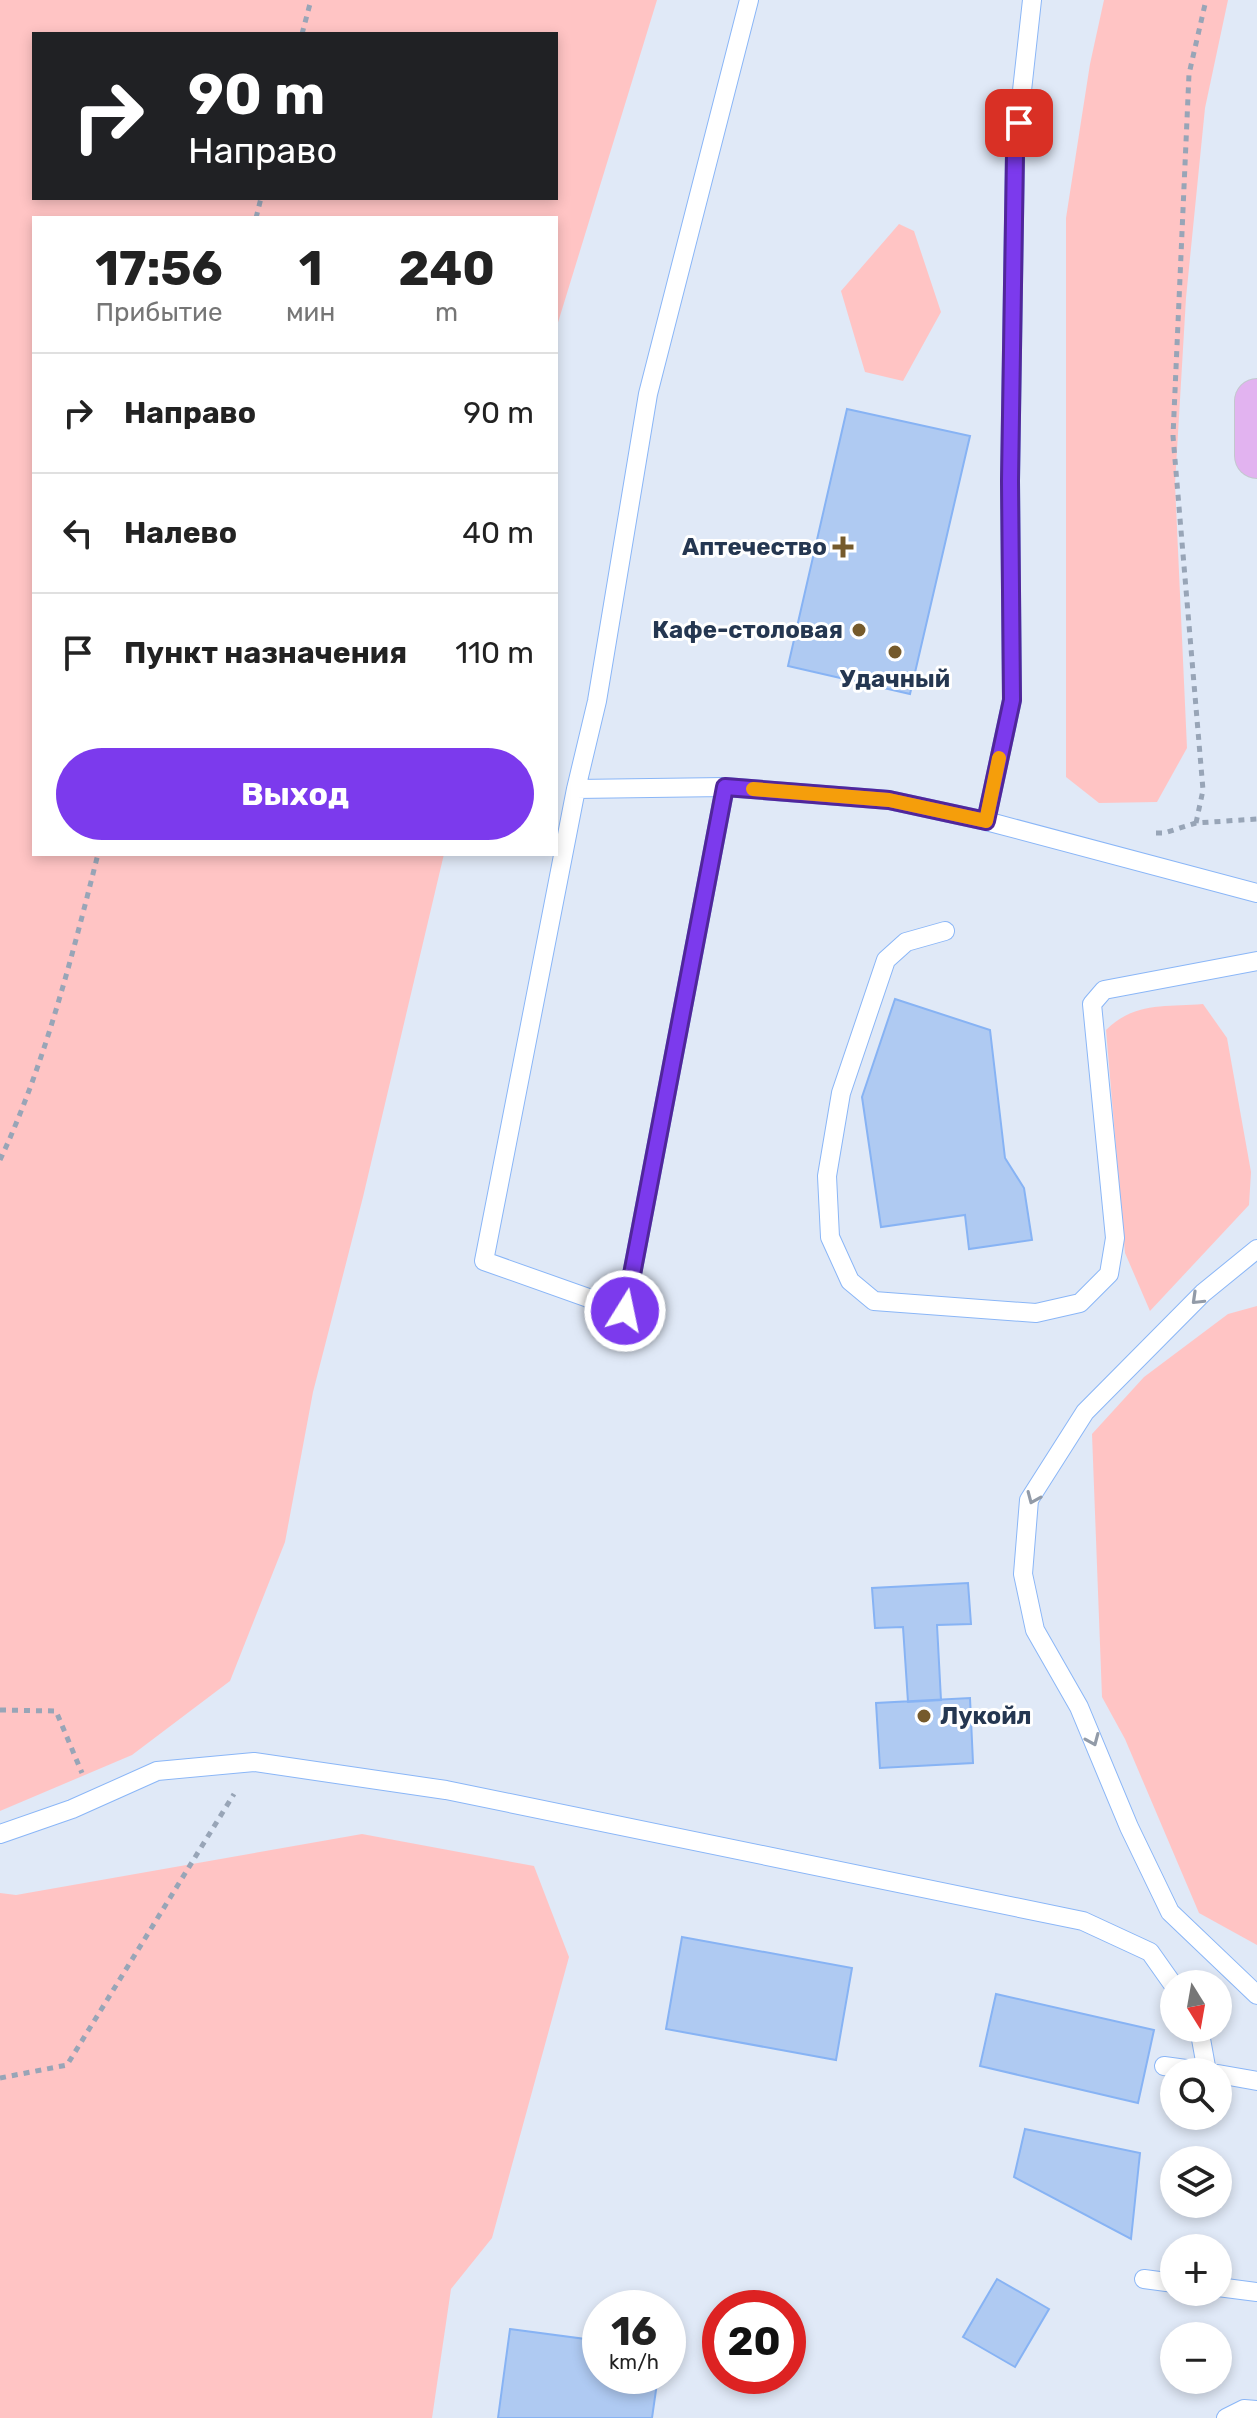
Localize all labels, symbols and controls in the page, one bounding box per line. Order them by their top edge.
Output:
text: 90 m [188,62,325,128]
icon: right [56,64,160,168]
pin [985,89,1053,157]
icon: arrive [997,101,1041,145]
text: Направо [188,129,337,172]
text: 17:56 [95,240,223,297]
text: 1 [299,240,323,297]
text: 240 [398,240,495,297]
text: Прибытие [95,297,223,328]
text: мин [286,297,335,328]
text: m [435,297,458,328]
icon: right [56,391,100,435]
text: Направо [124,395,256,431]
text: 90 m [463,395,534,431]
icon: left [56,511,100,555]
text: Налево [124,515,237,551]
text: 40 m [462,515,534,551]
place label: Аптечество [682,533,827,561]
marker: Аптечество [834,538,852,556]
place label: Кафе-столовая [652,616,843,644]
marker: Кафе-столовая [850,621,868,639]
icon: arrive [56,631,100,675]
text: Пункт назначения [124,635,407,671]
text: 110 m [455,635,534,671]
marker: Удачный [886,643,904,661]
place label: Удачный [840,665,950,693]
button: Выход [56,748,534,840]
position arrow [583,1269,667,1353]
one-way arrow [1192,1290,1206,1304]
one-way arrow [1026,1490,1043,1504]
place label: Лукойл [940,1702,1032,1730]
marker: Лукойл [915,1707,933,1725]
one-way arrow [1083,1732,1100,1746]
north arrow [1160,1970,1232,2042]
map controls [1160,1970,1232,2394]
button: search [1160,2058,1232,2130]
button: layers [1160,2146,1232,2218]
button: + [1160,2234,1232,2306]
speed limit sign: 20 [702,2290,806,2394]
text: 16 [611,2308,657,2355]
button: − [1160,2322,1232,2394]
text: km/h [609,2350,659,2374]

